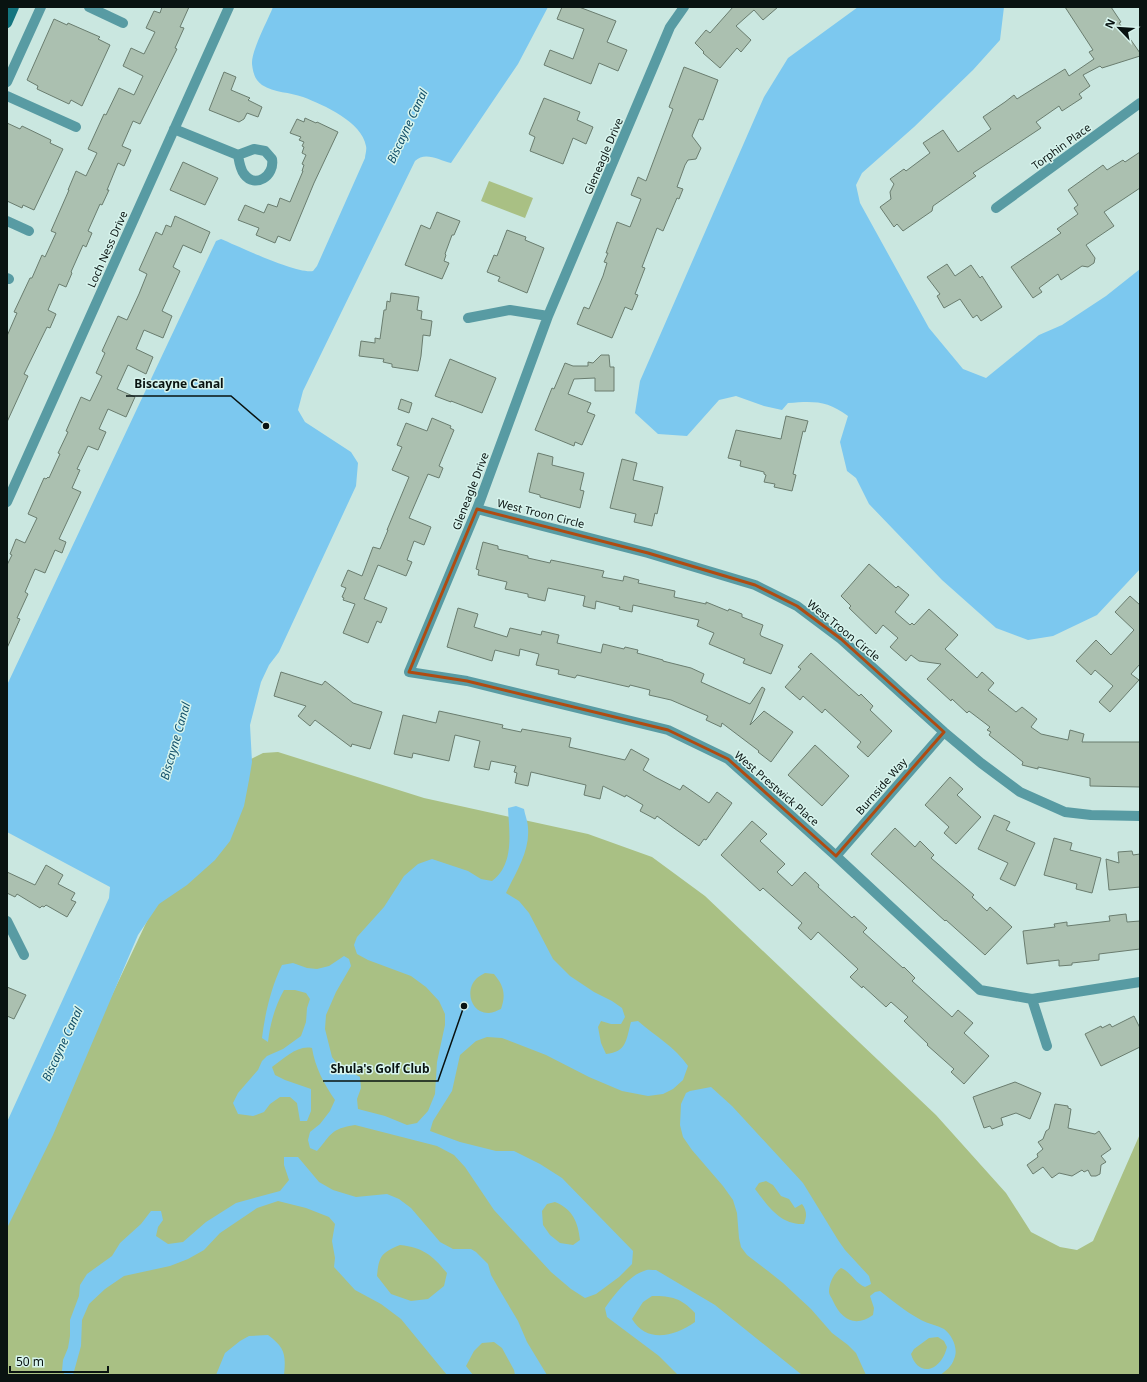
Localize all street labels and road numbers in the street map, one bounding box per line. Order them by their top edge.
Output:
street label: Gleneagle Drive [580,115,626,197]
street label: Torphin Place [1028,119,1094,173]
street label: Loch Ness Drive [83,208,131,290]
street label: Gleneagle Drive [448,450,492,532]
street label: West Troon Circle [496,495,586,531]
street label: West Troon Circle [804,596,884,664]
street label: West Prestwick Place [732,747,822,829]
street label: Burnside Way [852,754,910,818]

